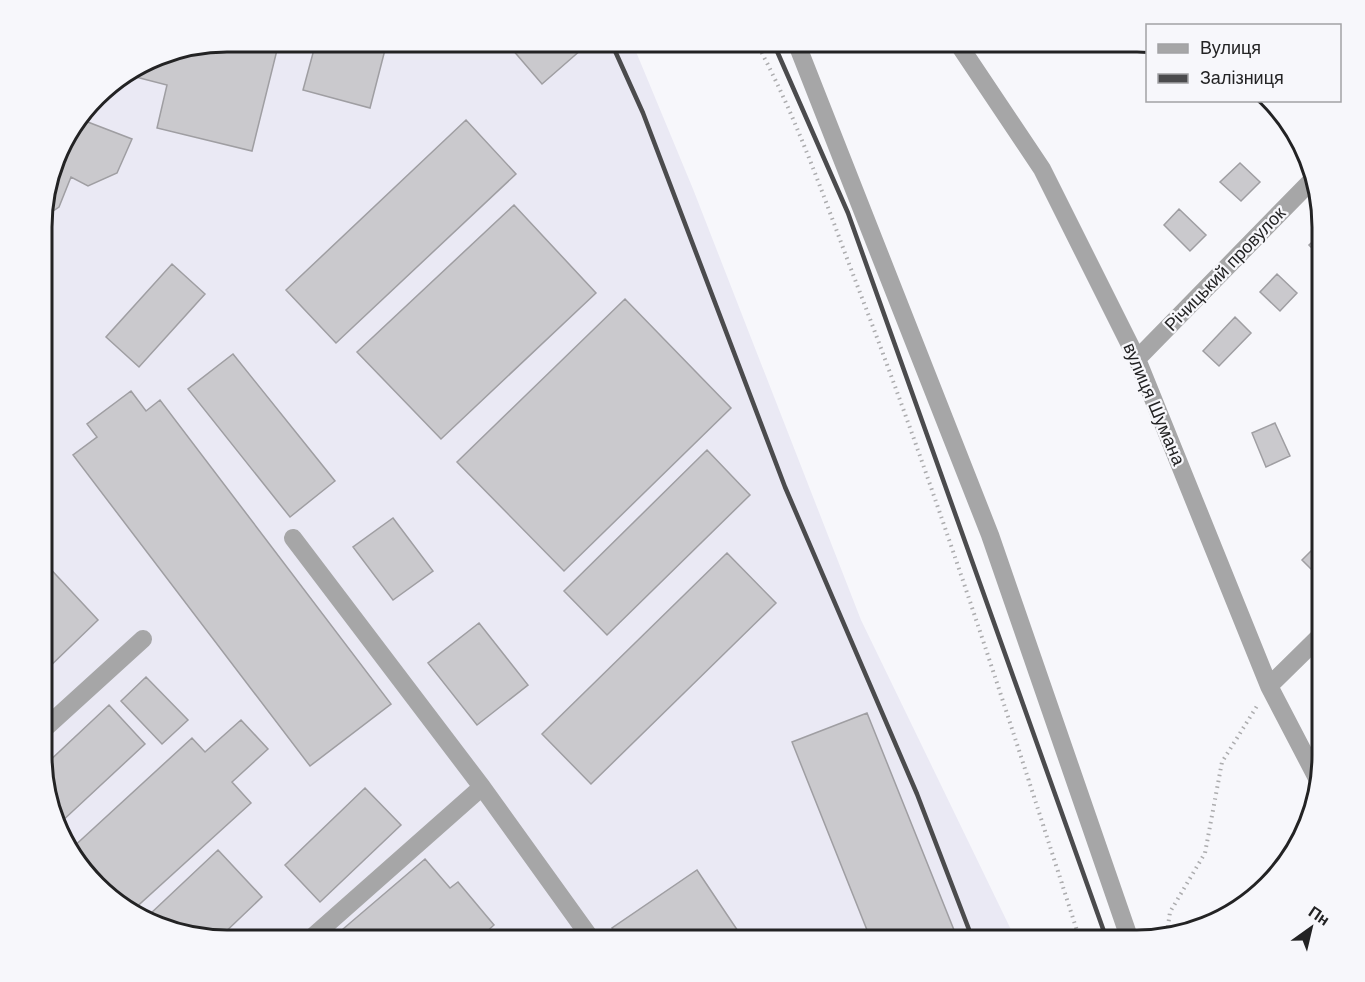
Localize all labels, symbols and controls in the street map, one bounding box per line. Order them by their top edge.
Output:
legend [1146,24,1341,102]
text: Вулиця [1200,38,1261,58]
text: Залізниця [1200,68,1284,88]
street label: Річицький провулок [1161,203,1289,335]
street label: вулиця Шумана [1119,340,1189,469]
north arrow [1281,898,1341,958]
text: Пн [1306,903,1333,929]

